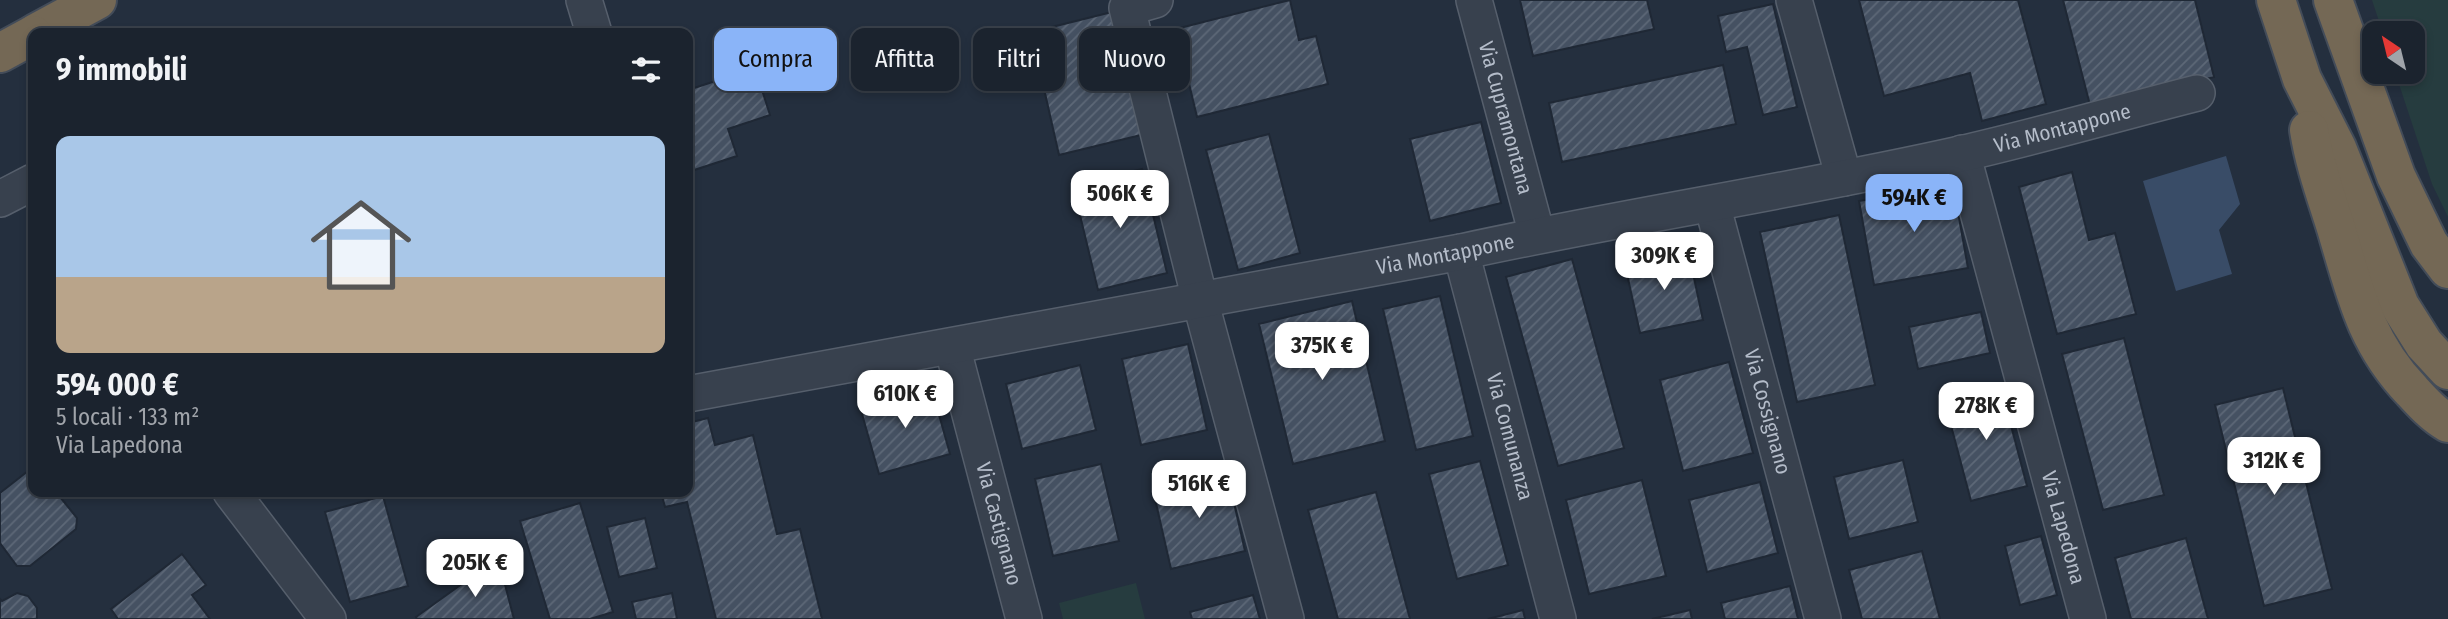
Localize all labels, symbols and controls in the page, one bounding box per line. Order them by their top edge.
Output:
north arrow [2362,21,2426,84]
map controls [2362,21,2425,84]
chip: Compra [714,28,837,91]
chip: Affitta [851,28,959,91]
chip: Filtri [973,28,1065,91]
chip: Nuovo [1079,28,1190,91]
street label: Via Cupramontana [1473,38,1539,197]
icon: filters [627,51,665,89]
text: 9 immobili [56,52,187,88]
street label: Via Montappone [1991,98,2134,158]
pin: 506K € [1063,170,1177,230]
pin: 594K € [1857,174,1971,234]
text: 506K € [1087,179,1153,207]
icon: home [298,182,424,308]
text: 594K € [1882,183,1946,211]
street label: Via Montappone [1374,228,1517,280]
pin: 309K € [1607,232,1721,292]
text: 309K € [1631,241,1697,269]
pin: 375K € [1265,322,1379,382]
text: 375K € [1291,331,1353,359]
street label: Via Cossignano [1738,346,1797,477]
text: 594 000 € [56,367,179,403]
pin: 610K € [848,370,962,430]
street label: Via Comunanza [1481,370,1539,503]
text: 610K € [873,379,937,407]
pin: 278K € [1929,382,2043,442]
text: 278K € [1955,391,2017,419]
text: 5 locali · 133 m² [56,403,199,431]
text: Via Lapedona [56,431,183,459]
pin: 312K € [2217,438,2331,497]
text: 312K € [2243,446,2305,474]
street label: Via Castignano [970,460,1028,588]
pin: 516K € [1142,461,1256,520]
street label: Via Lapedona [2036,468,2091,587]
text: 516K € [1168,469,1230,497]
pin: 205K € [418,540,532,599]
text: 205K € [443,548,507,576]

